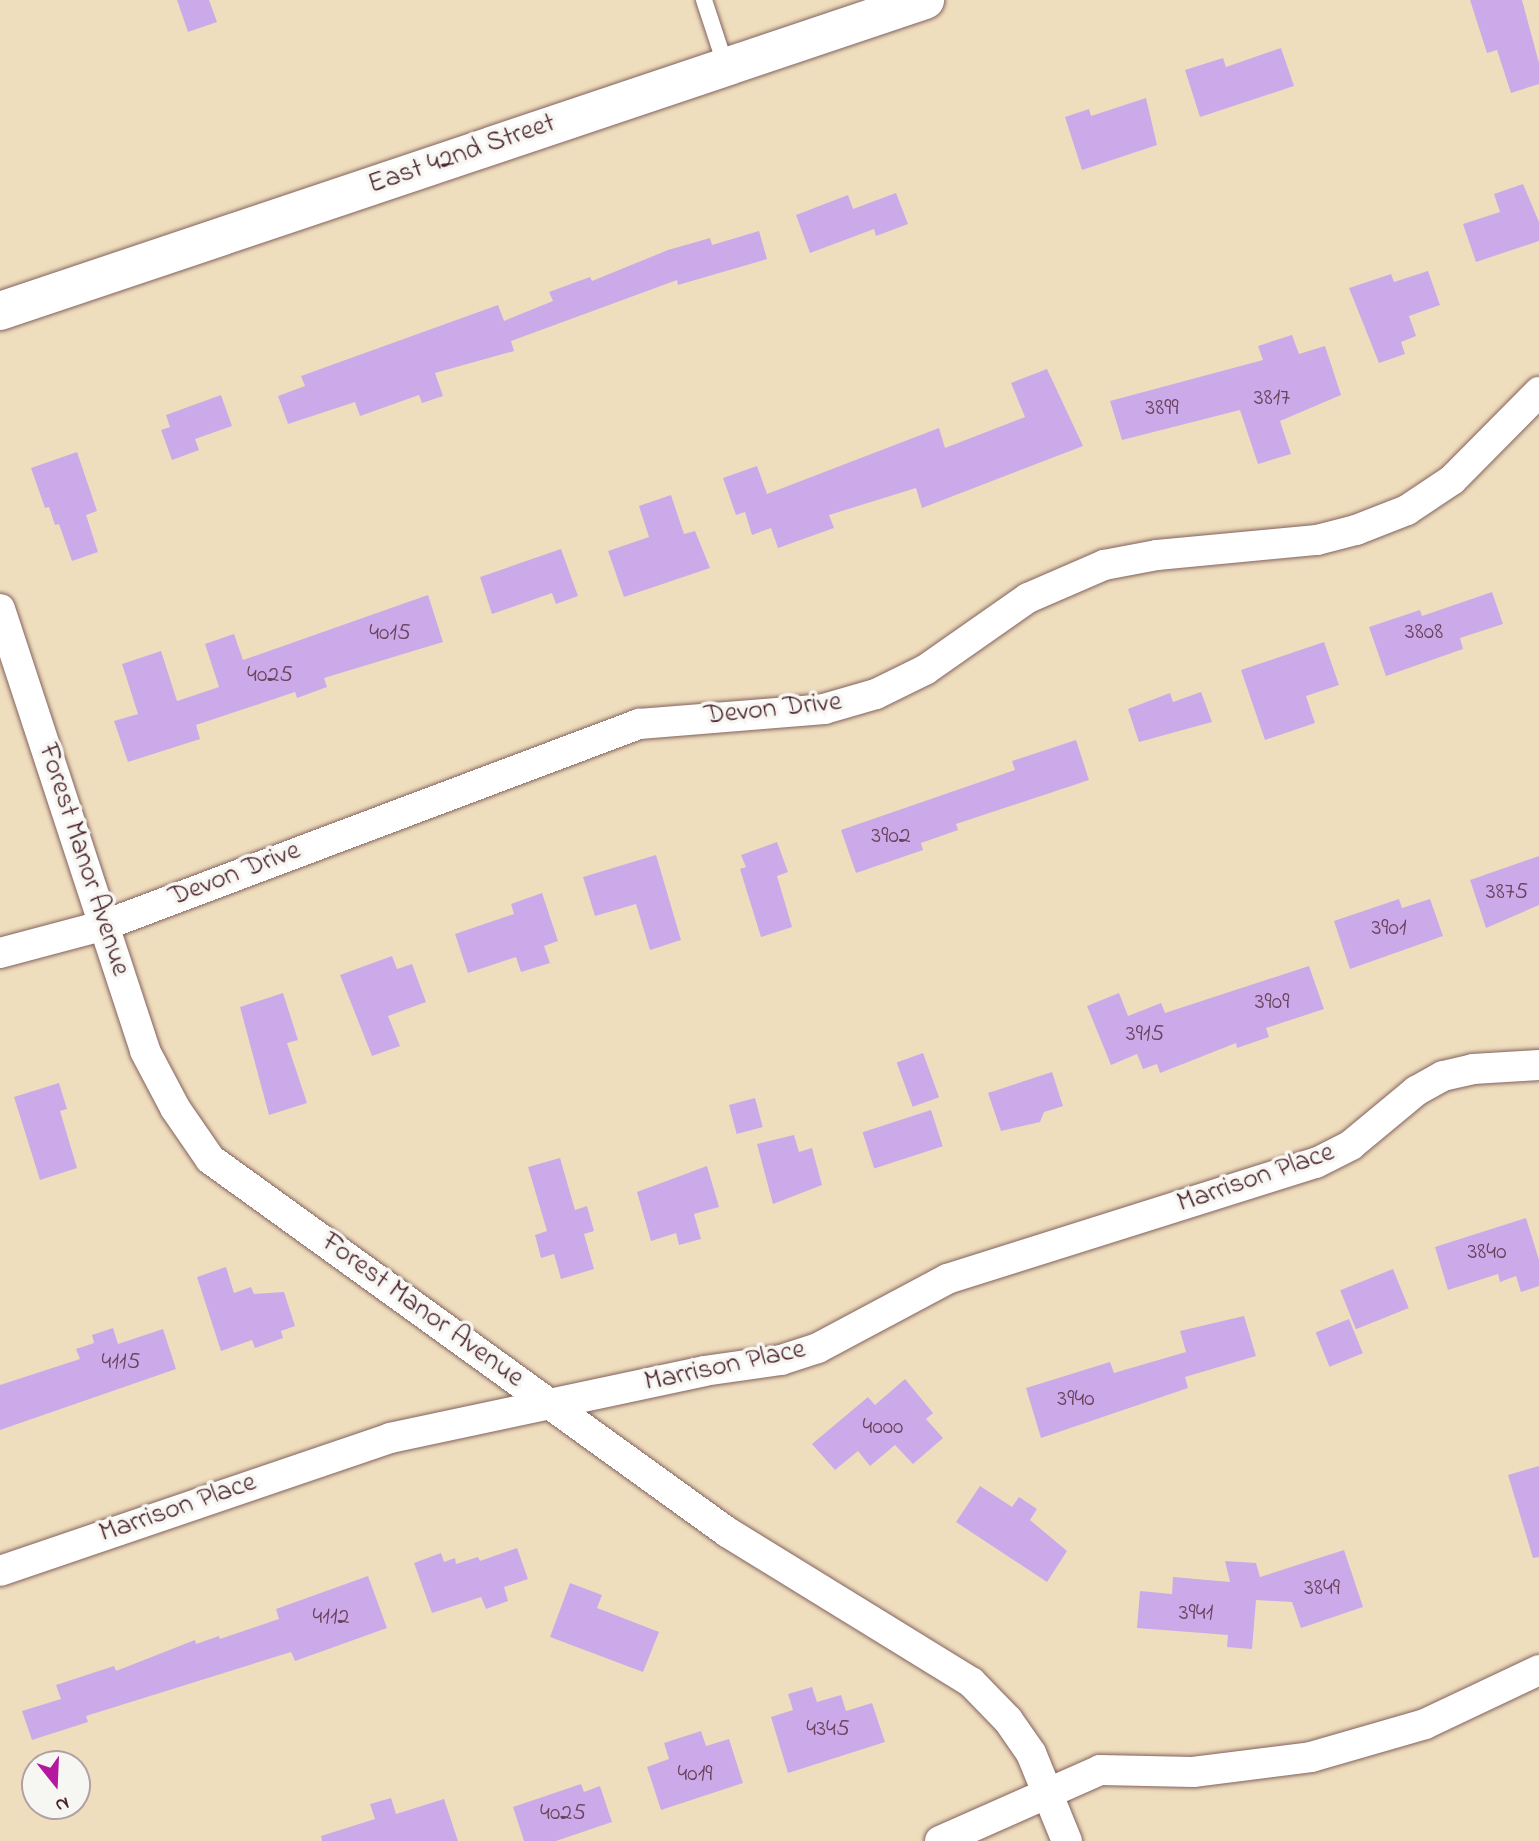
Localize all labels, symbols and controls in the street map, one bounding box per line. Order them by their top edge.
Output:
street label: East 42nd Street [364,107,560,203]
house number: 3817 [1254,385,1290,413]
house number: 3899 [1145,395,1179,423]
house number: 3808 [1405,619,1443,647]
house number: 4015 [369,620,411,648]
house number: 4025 [247,662,293,690]
street label: Devon Drive [703,686,843,734]
street label: Forest Manor Avenue [30,740,136,980]
house number: 3902 [871,823,911,851]
street label: Devon Drive [165,835,305,915]
house number: 3875 [1486,879,1528,907]
house number: 3901 [1371,915,1407,943]
house number: 3909 [1255,989,1289,1017]
house number: 3915 [1126,1021,1164,1049]
street label: Marrison Place [1173,1137,1339,1221]
street label: Forest Manor Avenue [314,1226,530,1396]
house number: 3840 [1467,1239,1507,1267]
street label: Marrison Place [642,1334,808,1400]
house number: 4115 [102,1349,140,1377]
house number: 3940 [1057,1386,1095,1414]
house number: 4000 [863,1414,903,1442]
street label: Marrison Place [95,1467,261,1551]
house number: 3849 [1304,1575,1340,1603]
house number: 3941 [1179,1600,1213,1628]
house number: 4112 [312,1604,350,1632]
house number: 4345 [806,1716,850,1744]
north arrow [21,1750,91,1820]
house number: 4019 [677,1761,713,1789]
text: N [52,1789,72,1818]
house number: 4025 [540,1800,586,1828]

